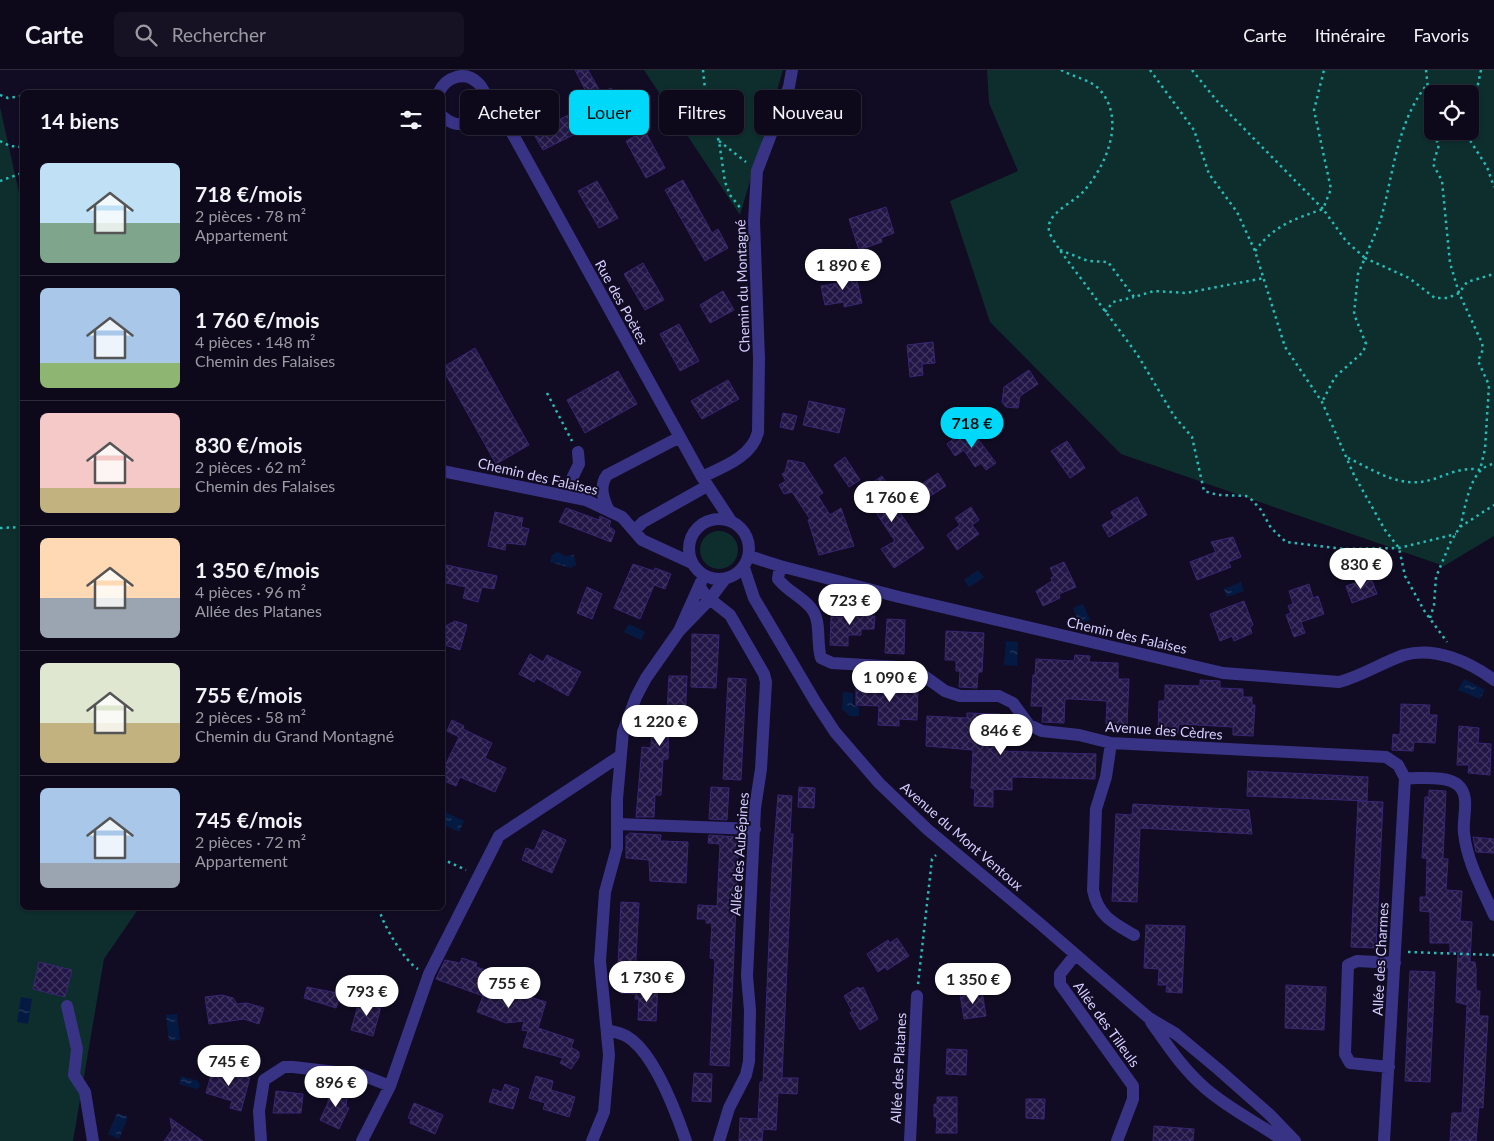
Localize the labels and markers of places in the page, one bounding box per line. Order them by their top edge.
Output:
pin: 1 890 € [797,248,889,291]
pin: 718 € [937,406,1007,449]
pin: 1 760 € [846,480,938,523]
pin: 830 € [1326,548,1396,590]
pin: 723 € [815,584,885,626]
pin: 1 090 € [844,660,936,703]
pin: 1 220 € [614,704,706,747]
pin: 846 € [966,714,1036,756]
pin: 1 730 € [601,960,693,1003]
pin: 1 350 € [927,962,1019,1005]
pin: 755 € [474,966,544,1009]
pin: 793 € [332,974,402,1017]
pin: 745 € [194,1044,264,1087]
pin: 896 € [301,1066,371,1108]

